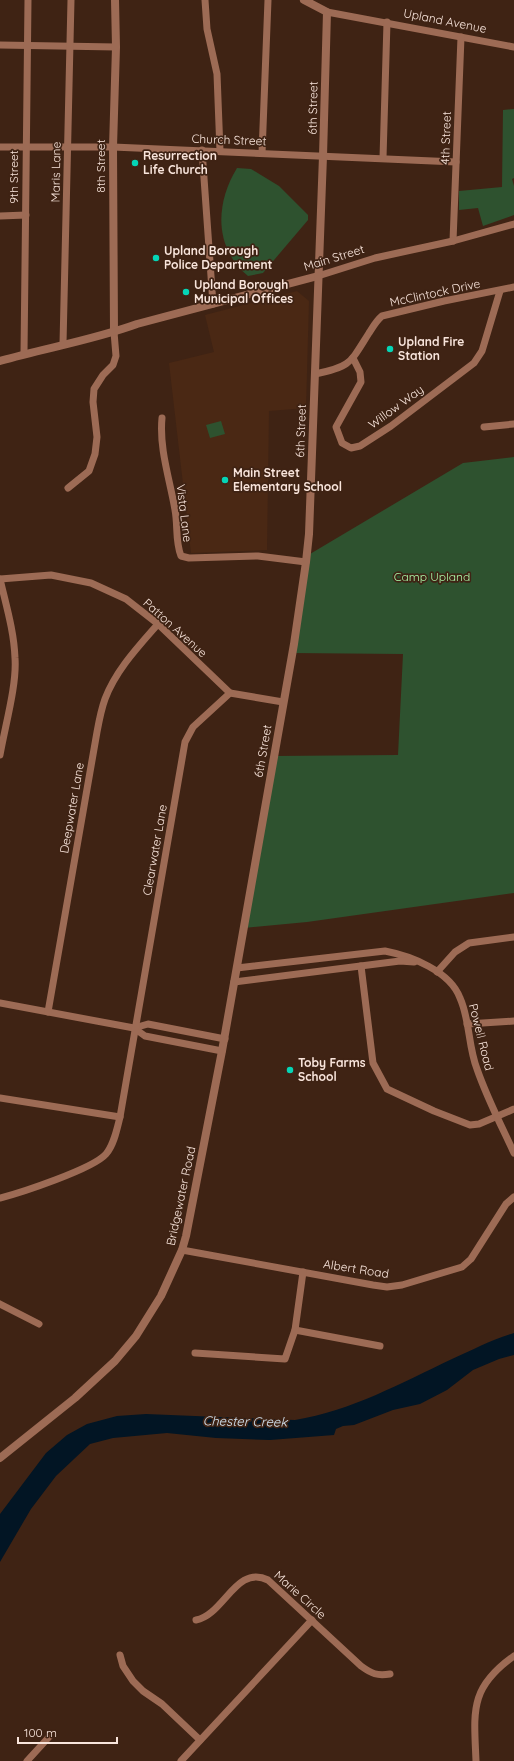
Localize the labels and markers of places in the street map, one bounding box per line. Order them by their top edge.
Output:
place label: Resurrection Life Church [143,148,217,177]
marker: Resurrection Life Church [130,158,140,168]
place label: Upland Borough Police Department [164,243,273,272]
marker: Upland Borough Police Department [151,253,161,263]
place label: Upland Borough Municipal Offices [194,277,293,306]
marker: Upland Borough Municipal Offices [181,287,191,297]
place label: Upland Fire Station [398,334,464,363]
marker: Upland Fire Station [385,344,395,354]
place label: Main Street Elementary School [233,465,342,494]
marker: Main Street Elementary School [220,475,230,485]
place label: Toby Farms School [298,1055,366,1084]
marker: Toby Farms School [285,1065,295,1075]

